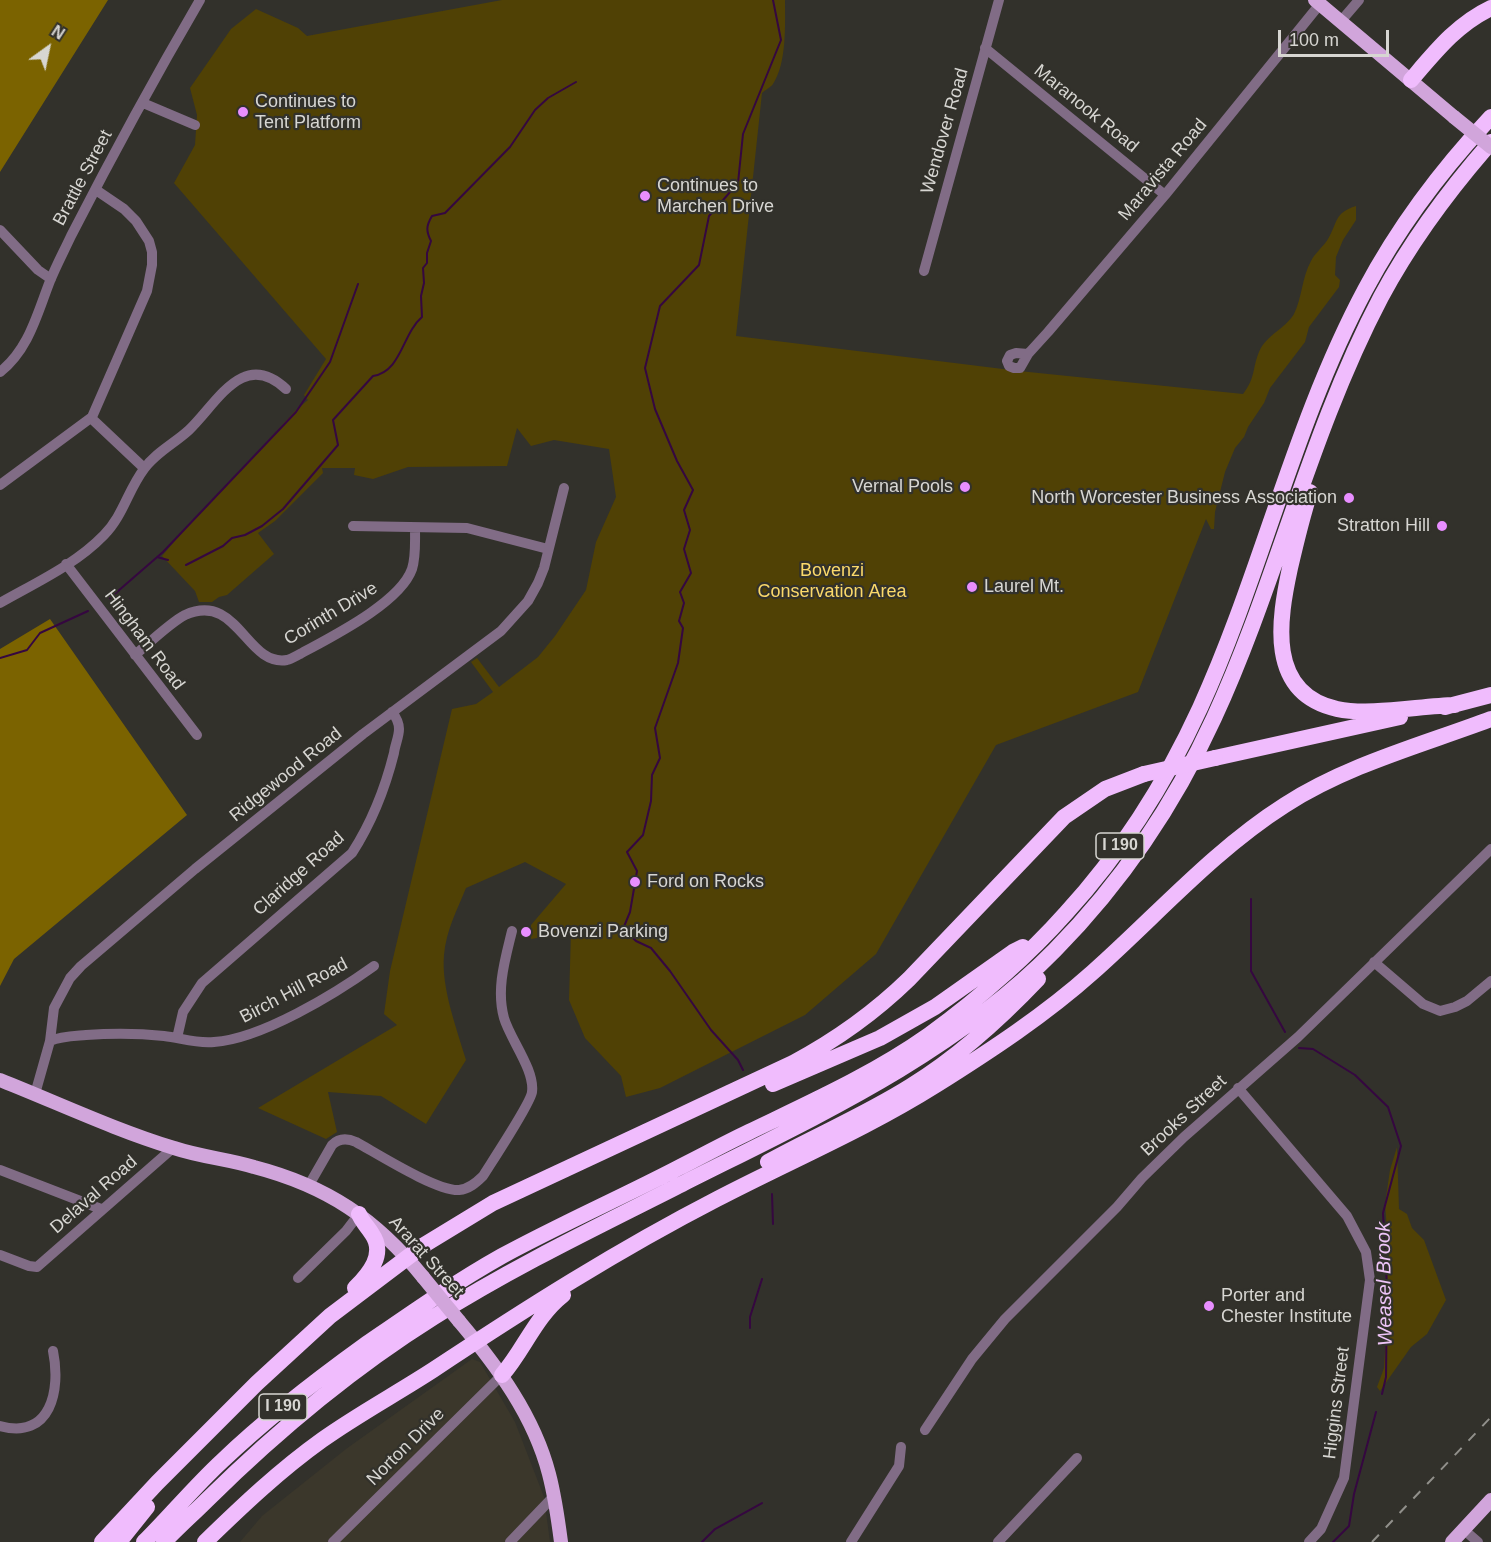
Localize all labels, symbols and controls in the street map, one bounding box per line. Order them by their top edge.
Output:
north arrow [18,18,78,78]
scale bar [1281,18,1392,56]
text: N [49,22,68,43]
text: 100 m [1289,30,1339,50]
street label: Maranook Road [1029,60,1143,158]
street label: Wendover Road [917,66,973,196]
place label: Continues to Tent Platform [255,91,361,134]
marker: Continues to Tent Platform [236,105,250,119]
street label: Maravista Road [1114,115,1212,225]
street label: Brattle Street [49,127,117,229]
place label: Continues to Marchen Drive [657,175,774,218]
marker: Continues to Marchen Drive [638,189,652,203]
place label: Vernal Pools [852,476,953,498]
marker: Vernal Pools [958,480,972,494]
place label: North Worcester Business Association [1031,487,1337,509]
marker: North Worcester Business Association [1342,491,1356,505]
place label: Stratton Hill [1337,515,1430,537]
marker: Stratton Hill [1435,519,1449,533]
park label: Bovenzi Conservation Area [757,560,907,602]
place label: Laurel Mt. [984,576,1064,598]
street label: Corinth Drive [280,578,382,650]
marker: Laurel Mt. [965,580,979,594]
street label: Hingham Road [99,586,189,694]
street label: Ridgewood Road [226,723,346,827]
street label: Claridge Road [249,827,349,921]
road number: I 190 [1096,833,1144,859]
place label: Ford on Rocks [647,871,764,893]
marker: Ford on Rocks [628,875,642,889]
place label: Bovenzi Parking [538,921,668,943]
marker: Bovenzi Parking [519,925,533,939]
street label: Birch Hill Road [236,954,352,1028]
street label: Brooks Street [1137,1071,1231,1161]
street label: Delaval Road [46,1151,142,1239]
street label: Ararat Street [384,1212,468,1302]
water label: Weasel Brook [1372,1222,1398,1346]
place label: Porter and Chester Institute [1221,1285,1352,1328]
marker: Porter and Chester Institute [1202,1299,1216,1313]
street label: Higgins Street [1319,1346,1355,1460]
road number: I 190 [259,1394,307,1420]
street label: Norton Drive [363,1404,449,1490]

